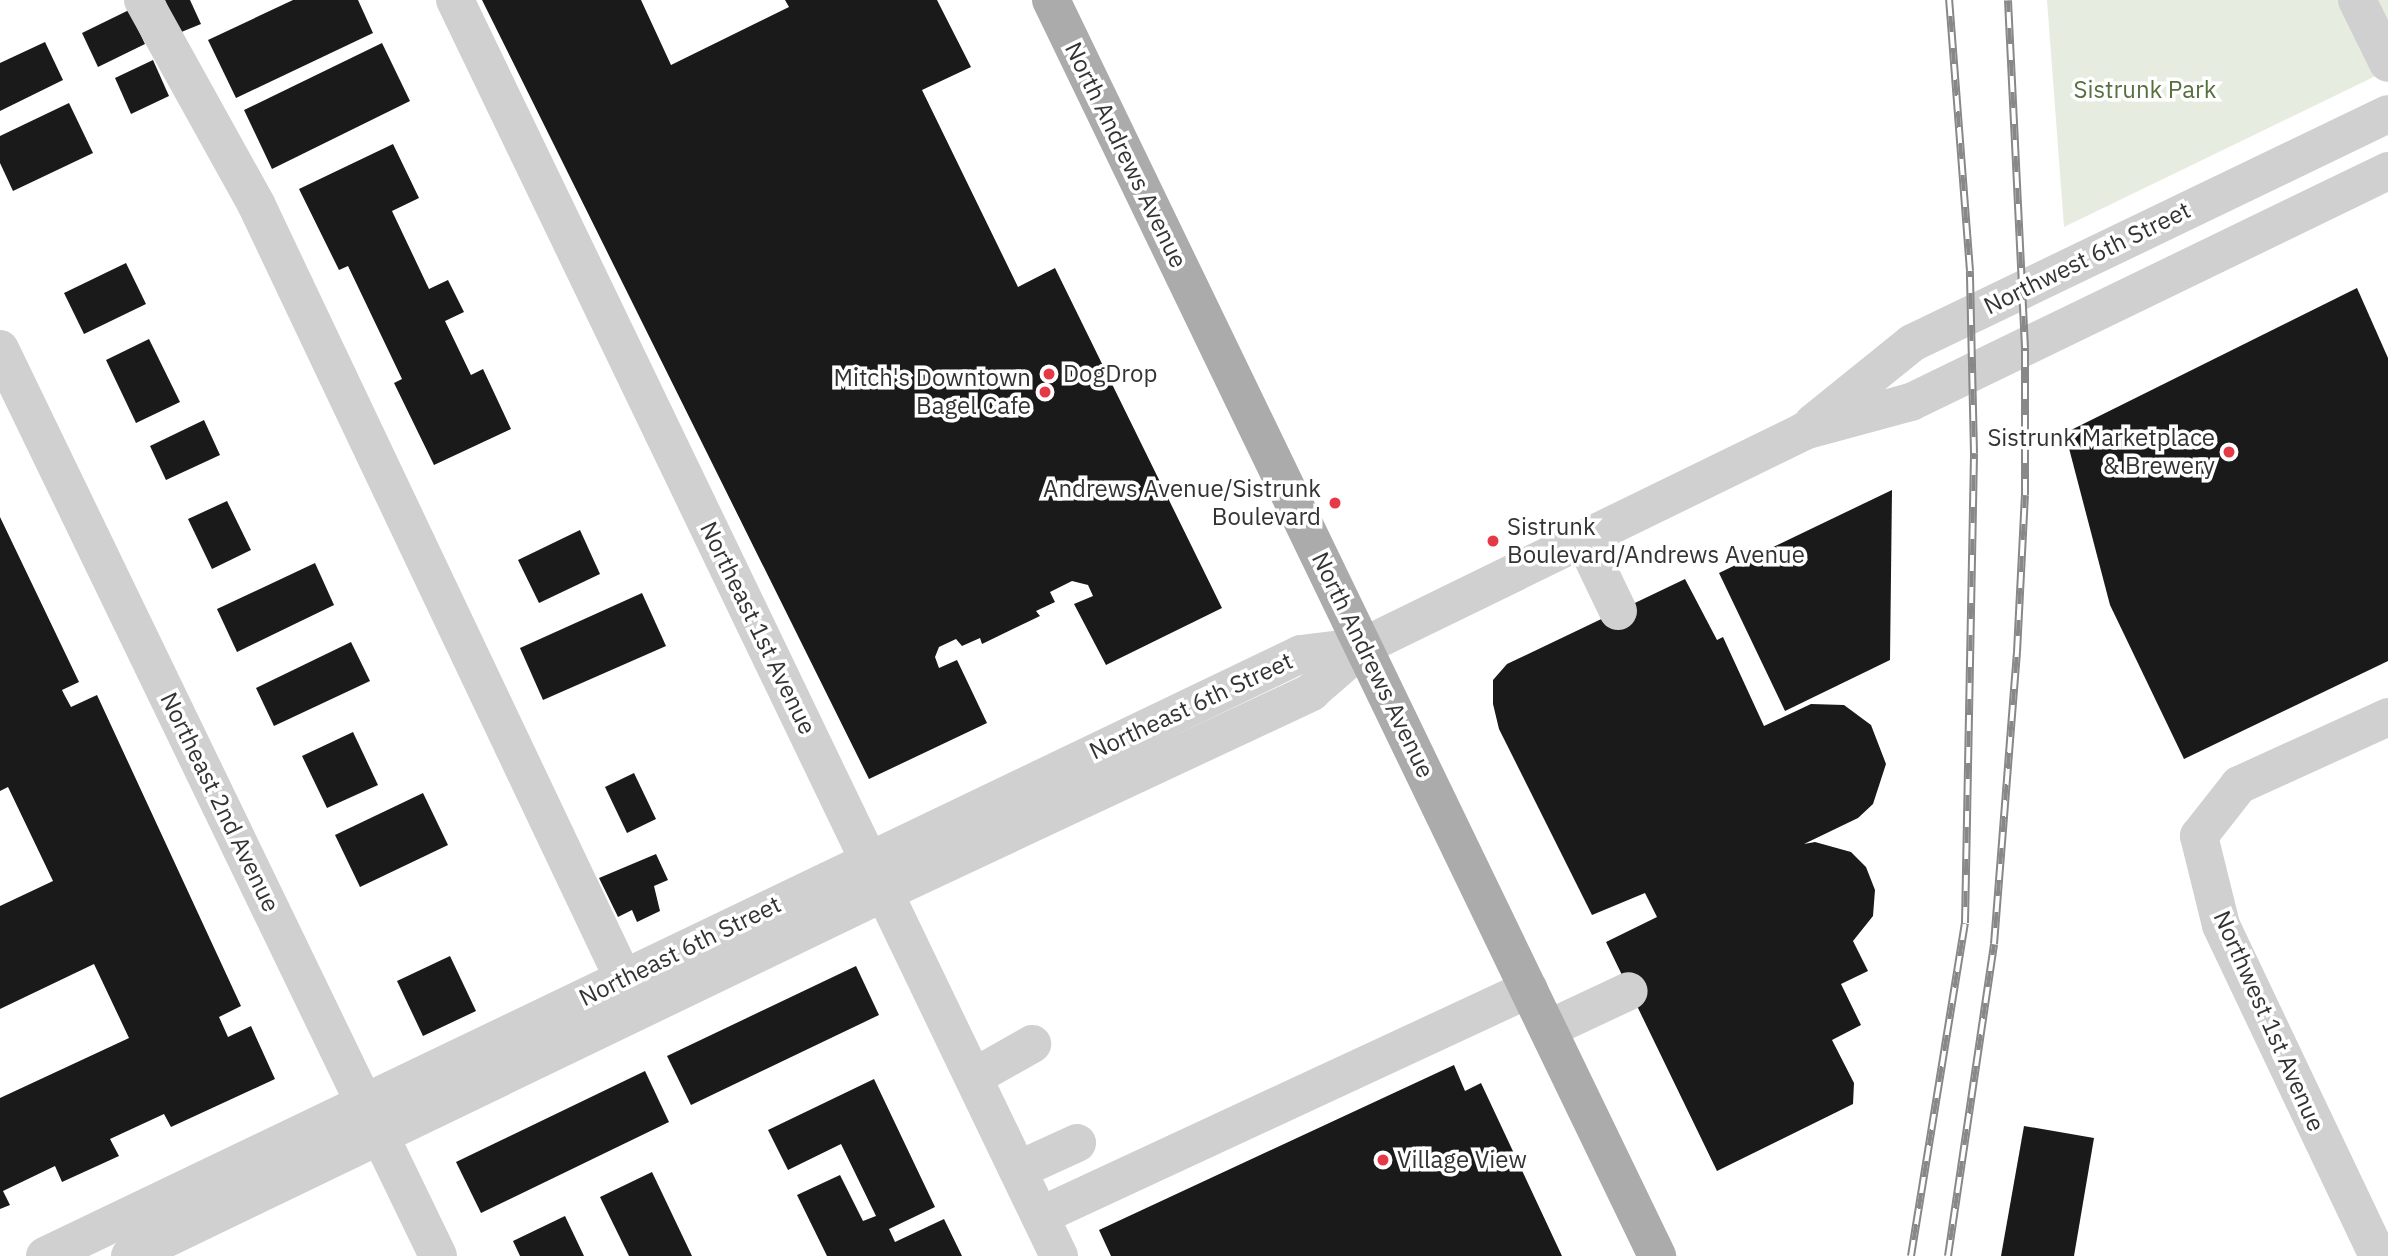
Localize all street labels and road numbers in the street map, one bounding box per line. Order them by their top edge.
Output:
street label: North Andrews Avenue [1059,37,1193,273]
street label: Northwest 6th Street [1979,195,2195,321]
street label: Northeast 1st Avenue [694,517,822,739]
street label: North Andrews Avenue [1306,547,1440,783]
street label: Northeast 6th Street [1085,646,1297,766]
street label: Northeast 2nd Avenue [154,688,286,916]
street label: Northeast 6th Street [574,890,786,1012]
street label: Northwest 1st Avenue [2207,906,2331,1136]

